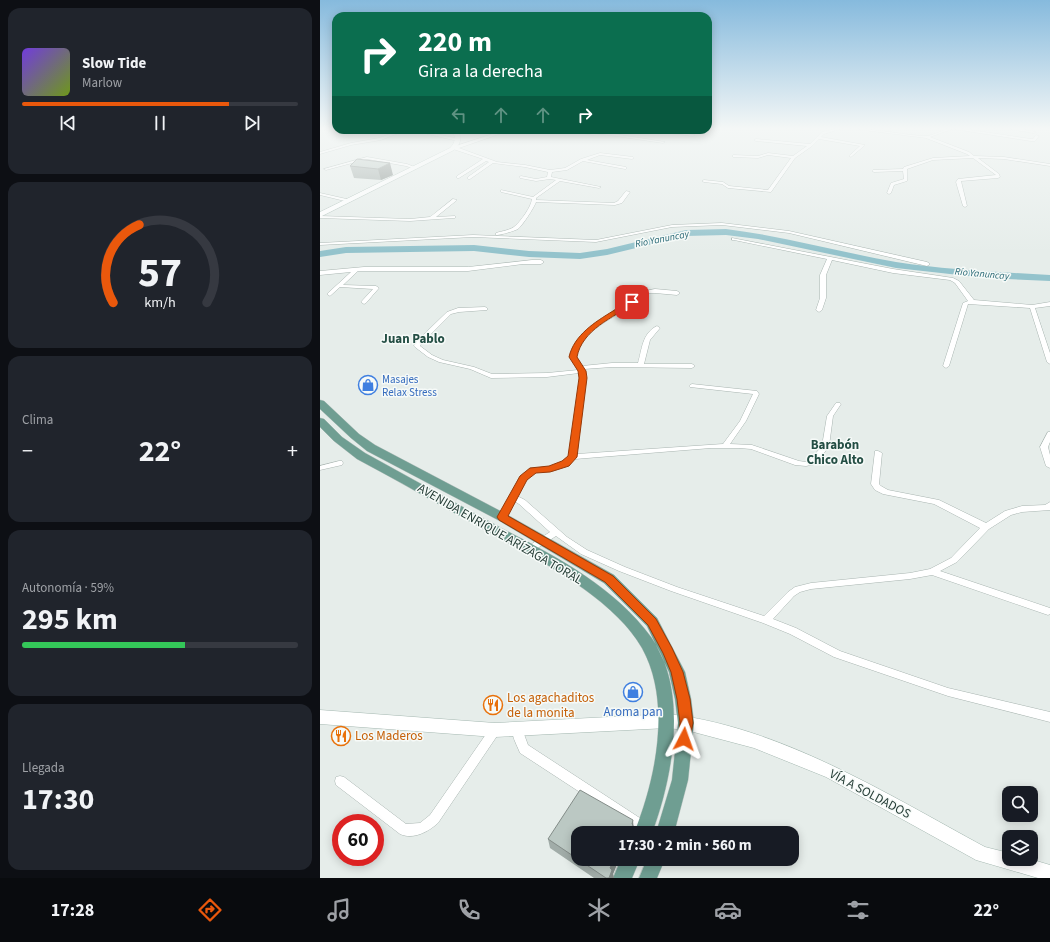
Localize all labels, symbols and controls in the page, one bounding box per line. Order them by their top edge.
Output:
text: 220 m [418,22,492,62]
icon: right [352,28,404,80]
text: Slow Tide [82,53,146,74]
text: Gira a la derecha [418,59,543,84]
text: Marlow [82,74,122,92]
icon: left [448,104,470,126]
icon: ahead [490,104,512,126]
icon: ahead [532,104,554,126]
icon: right [574,104,596,126]
icon: previous [57,112,79,134]
icon: pause [149,112,171,134]
icon: next [241,112,263,134]
water label: Río Yanuncay [634,227,691,251]
text: 57 [138,243,182,303]
water label: Río Yanuncay [954,265,1010,283]
pin [615,285,649,319]
icon: arrive [621,291,643,313]
text: km/h [144,292,176,313]
district label: Juan Pablo [381,330,445,348]
place label: Masajes Relax Stress [382,372,437,400]
shop icon: Masajes Relax Stress [357,374,379,396]
text: Clima [22,411,53,429]
text: 22° [139,430,181,473]
text: − [22,435,33,467]
text: + [287,435,298,467]
district label: Barabón Chico Alto [806,436,864,469]
street label: AVENIDA ENRIQUE ARÍZAGA TORAL [414,479,586,589]
text: Autonomía · 59% [22,579,114,597]
text: 295 km [22,598,118,641]
shop icon: Aroma pan [622,681,644,703]
place label: Los agachaditos de la monita [507,689,595,722]
restaurant icon: Los agachaditos de la monita [482,694,504,716]
place label: Aroma pan [603,703,663,721]
position arrow [663,718,705,760]
restaurant icon: Los Maderos [330,725,352,747]
place label: Los Maderos [355,727,423,745]
text: Llegada [22,759,65,777]
street label: VÍA A SOLDADOS [826,765,914,823]
text: 17:30 [22,778,94,821]
map controls [1002,786,1038,866]
button: search [1002,786,1038,822]
speed limit sign: 60 [332,814,384,866]
button: layers [1002,830,1038,866]
text: 17:30 · 2 min · 560 m [618,835,752,856]
icon: directions [196,896,224,924]
icon: music [325,896,353,924]
icon: phone [455,896,483,924]
icon: climate [585,896,613,924]
icon: car [714,896,742,924]
icon: filters [844,896,872,924]
text: 17:28 [51,898,94,923]
text: 22° [974,898,999,923]

